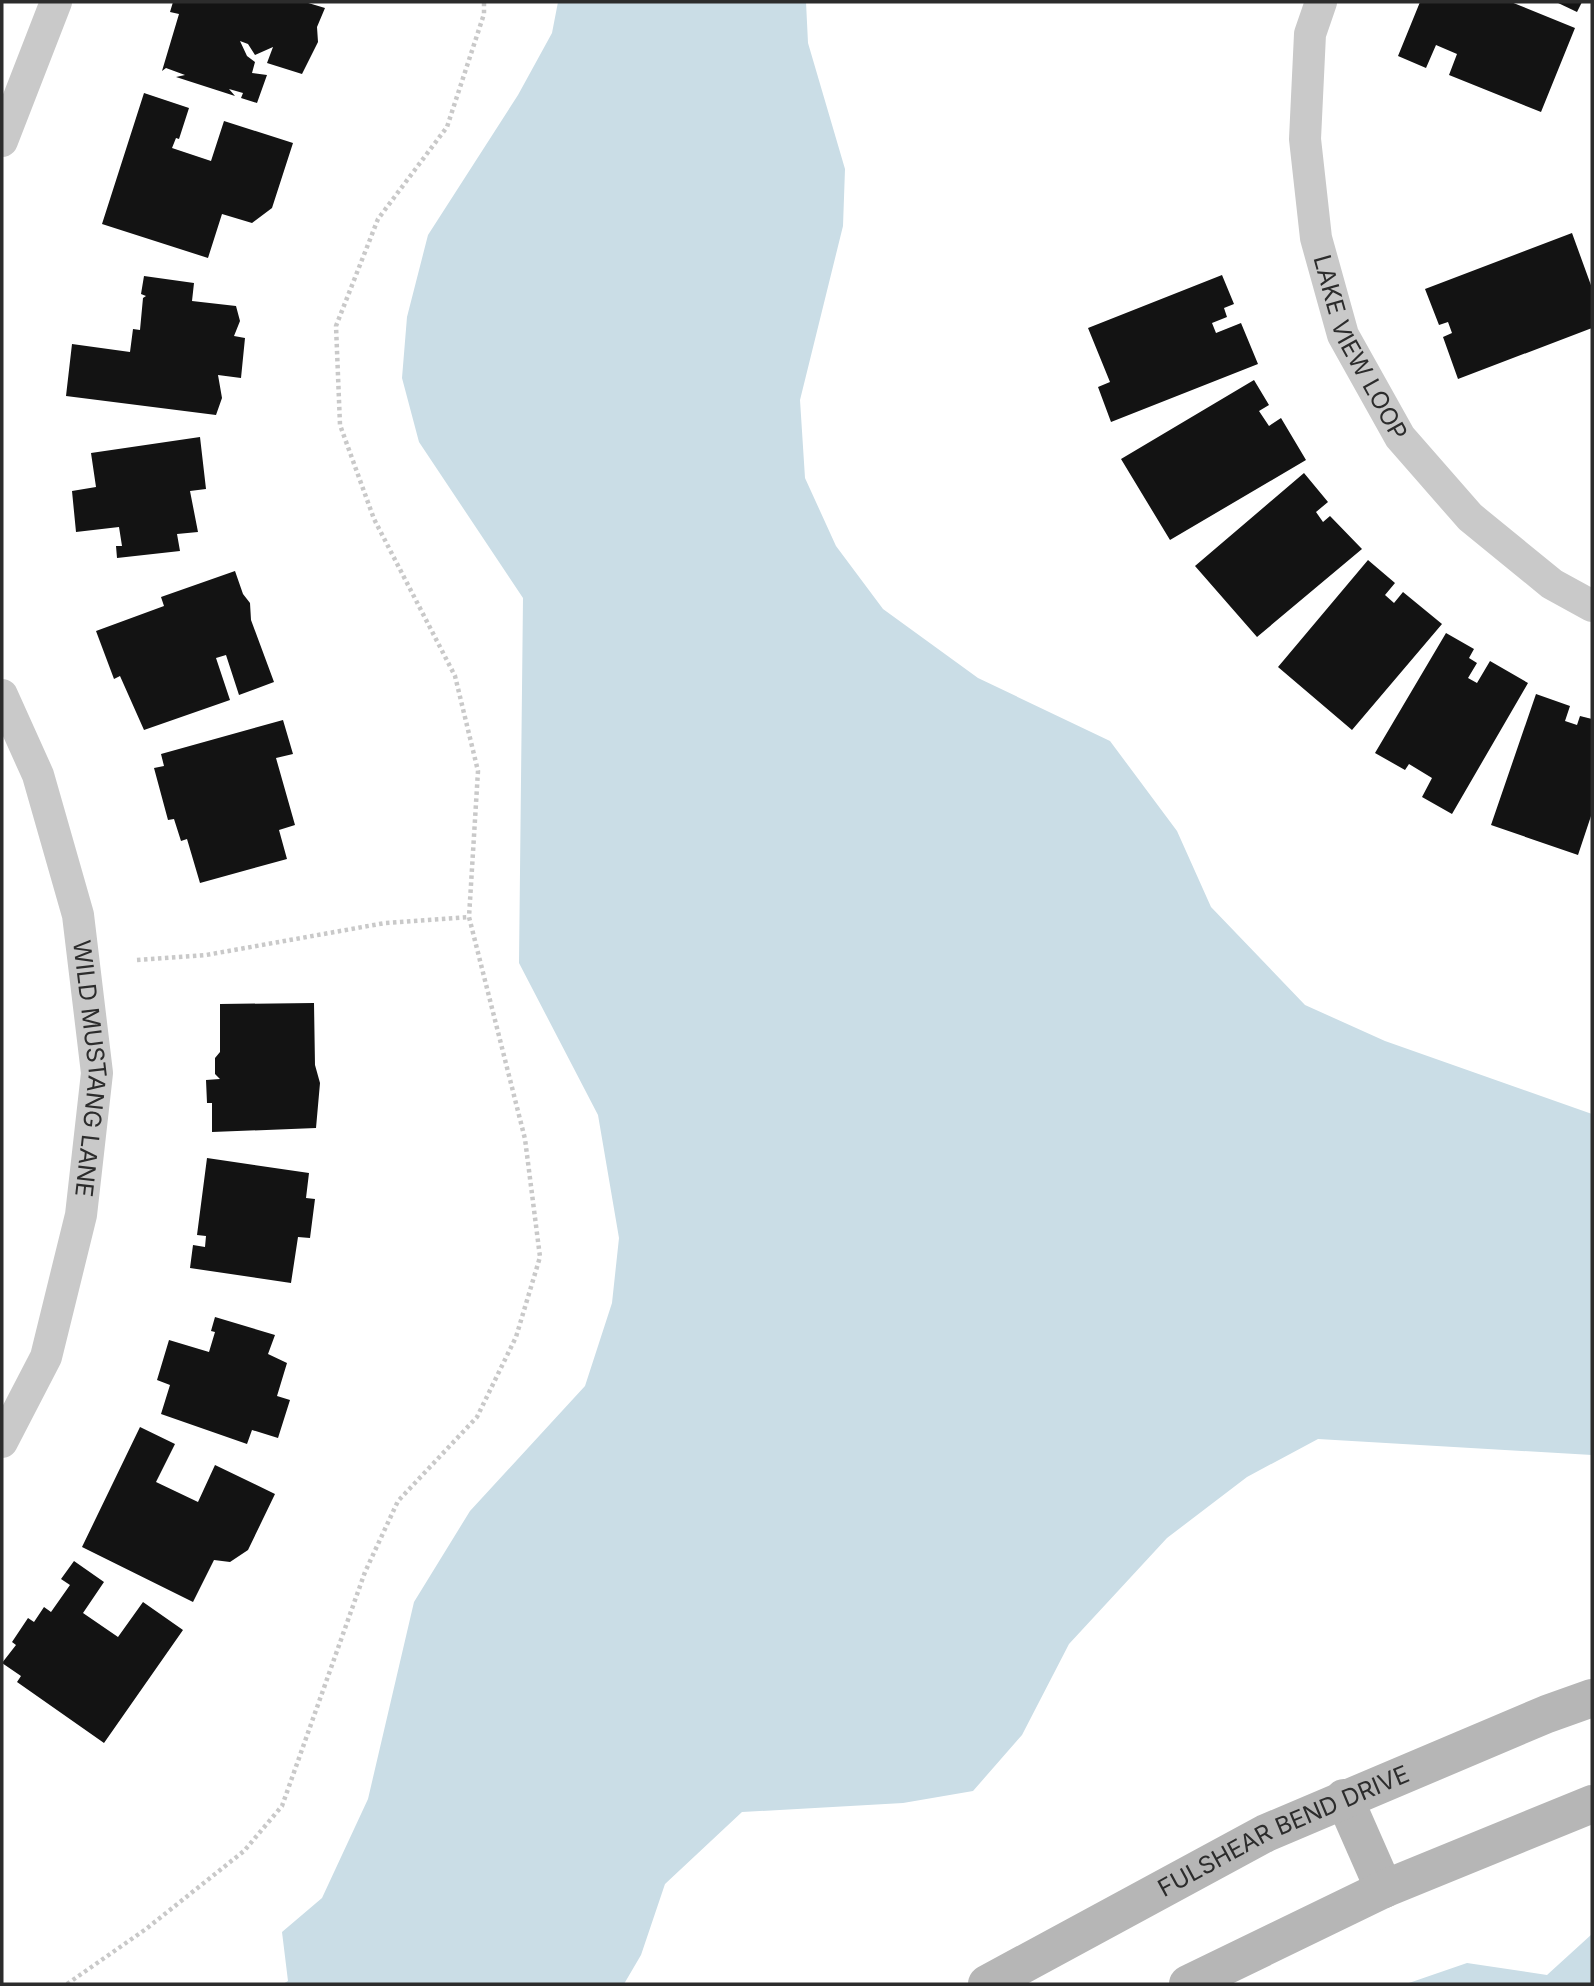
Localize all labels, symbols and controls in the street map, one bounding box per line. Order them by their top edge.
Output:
street label: LAKE VIEW LOOP [1307,252,1414,445]
street label: WILD MUSTANG LANE [67,939,112,1199]
street label: FULSHEAR BEND DRIVE [1153,1759,1413,1903]

